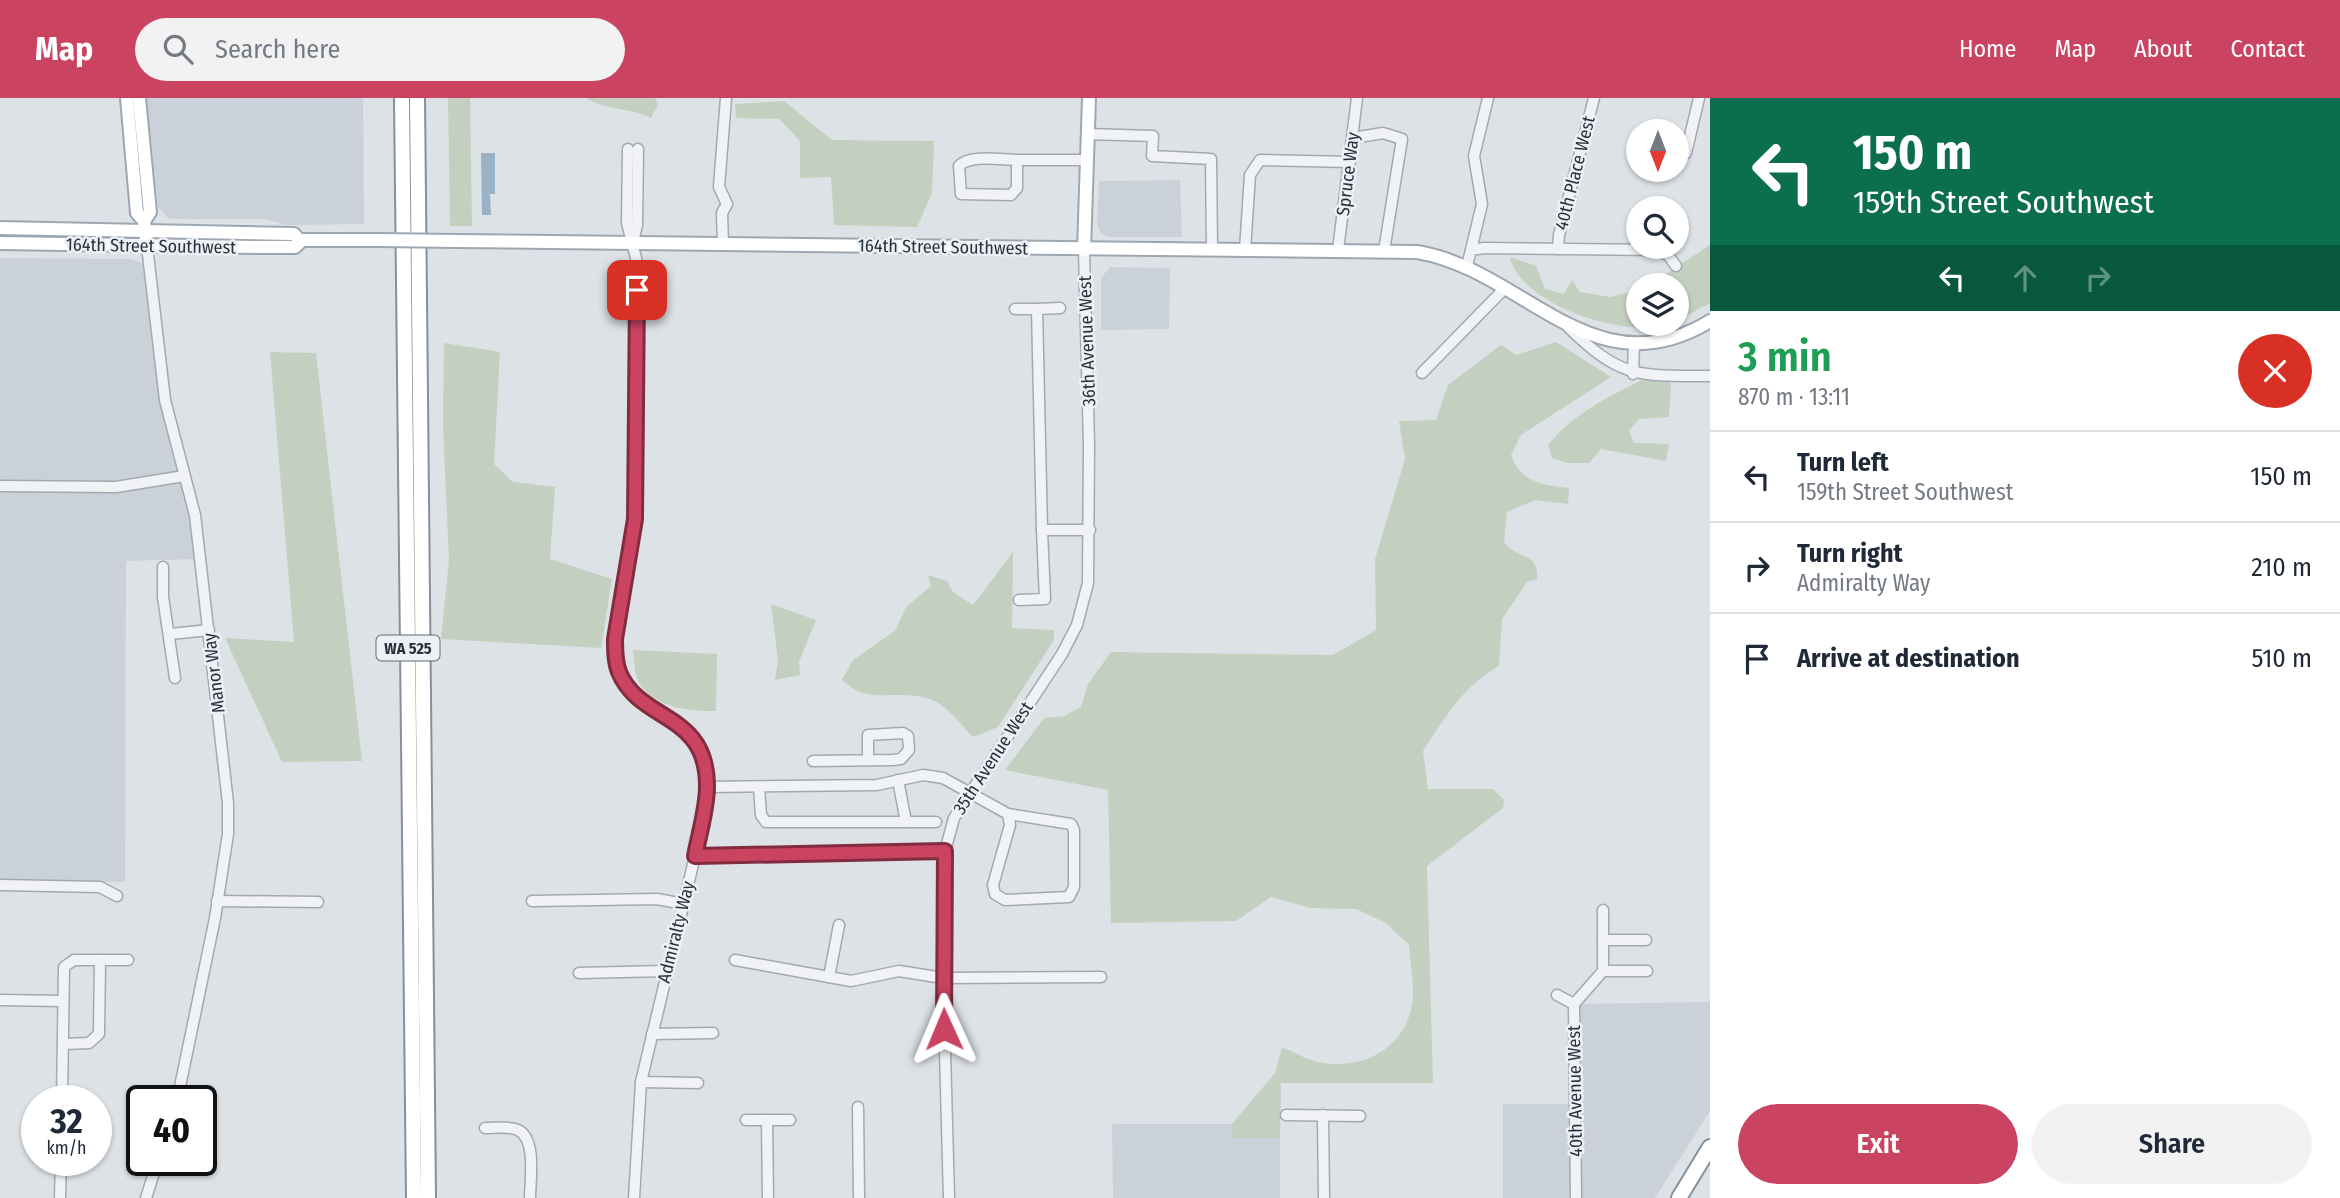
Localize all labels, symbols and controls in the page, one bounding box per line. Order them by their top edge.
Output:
search box [135,18,625,81]
text: Map [35,29,93,69]
icon: search [159,30,197,68]
text: Search here [215,34,340,65]
text: Home [1959,35,2016,63]
text: Map [2054,35,2096,63]
text: About [2134,35,2192,63]
text: Contact [2230,35,2305,63]
street label: 40th Place West [1550,114,1600,232]
north arrow [1626,119,1689,182]
map controls [1626,119,1689,336]
text: 150 m [1853,123,1972,182]
icon: left [1738,126,1829,217]
street label: Spruce Way [1332,131,1364,217]
text: 159th Street Southwest [1853,183,2154,221]
button: search [1626,196,1689,259]
street label: 164th Street Southwest [66,234,236,258]
street label: 164th Street Southwest [858,235,1028,259]
icon: left [1933,259,1971,297]
icon: ahead [2006,259,2044,297]
icon: right [2079,259,2117,297]
pin [607,260,667,320]
icon: arrive [618,271,656,309]
button: layers [1626,273,1689,336]
street label: 36th Avenue West [1074,275,1100,407]
text: 3 min [1738,332,1832,382]
button: close [2238,334,2312,408]
text: 870 m · 13:11 [1738,383,1850,411]
text: Turn left [1797,447,1889,478]
icon: left [1738,458,1776,496]
text: 150 m [2250,461,2312,492]
text: 159th Street Southwest [1797,478,2013,506]
text: Turn right [1797,538,1903,569]
icon: right [1738,549,1776,587]
text: 210 m [2251,552,2312,583]
text: Admiralty Way [1797,569,1930,597]
street label: Manor Way [198,632,230,714]
road number: WA 525 [376,636,440,660]
icon: arrive [1738,640,1776,678]
text: Arrive at destination [1797,643,2020,674]
text: 510 m [2252,643,2312,674]
street label: 35th Avenue West [948,697,1038,818]
street label: Admiralty Way [653,879,699,985]
position arrow [907,992,981,1066]
street label: 40th Avenue West [1563,1025,1587,1157]
speed limit sign: 40 [126,1085,217,1176]
text: 32 [50,1100,83,1142]
button: Exit [1738,1104,2018,1184]
button: Share [2032,1104,2312,1184]
text: km/h [46,1137,87,1159]

